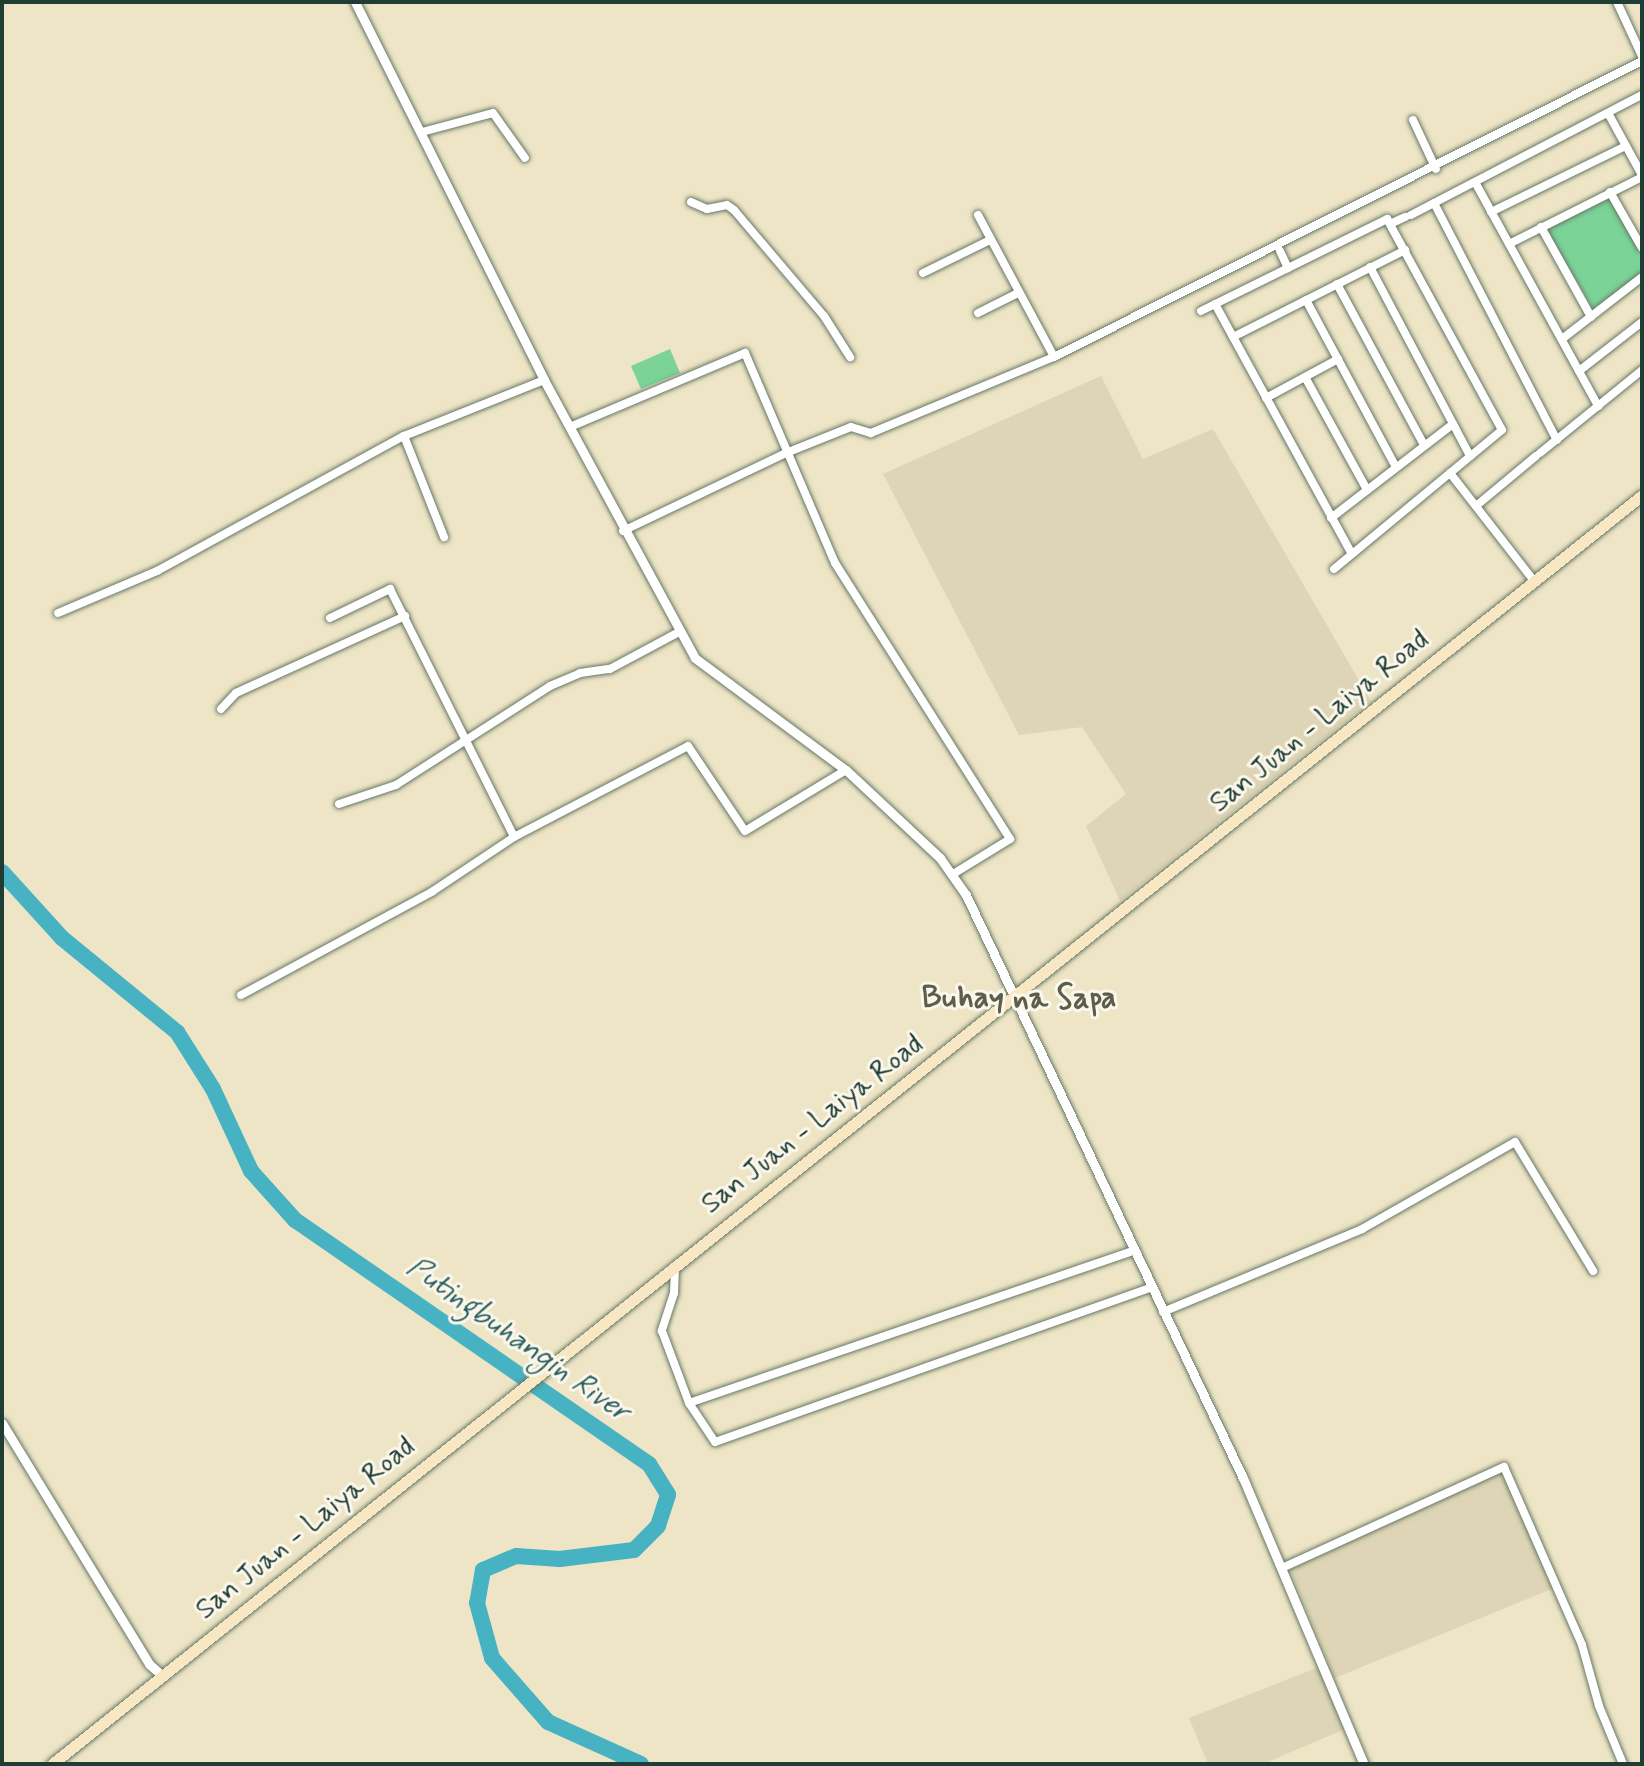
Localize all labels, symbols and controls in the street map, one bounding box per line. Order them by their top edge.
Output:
street label: San Juan - Laiya Road [1204,623,1436,821]
district label: Buhay na Sapa [922,979,1116,1017]
street label: San Juan - Laiya Road [696,1028,930,1222]
water label: Putingbuhangin River [398,1249,638,1431]
street label: San Juan - Laiya Road [190,1430,422,1628]

